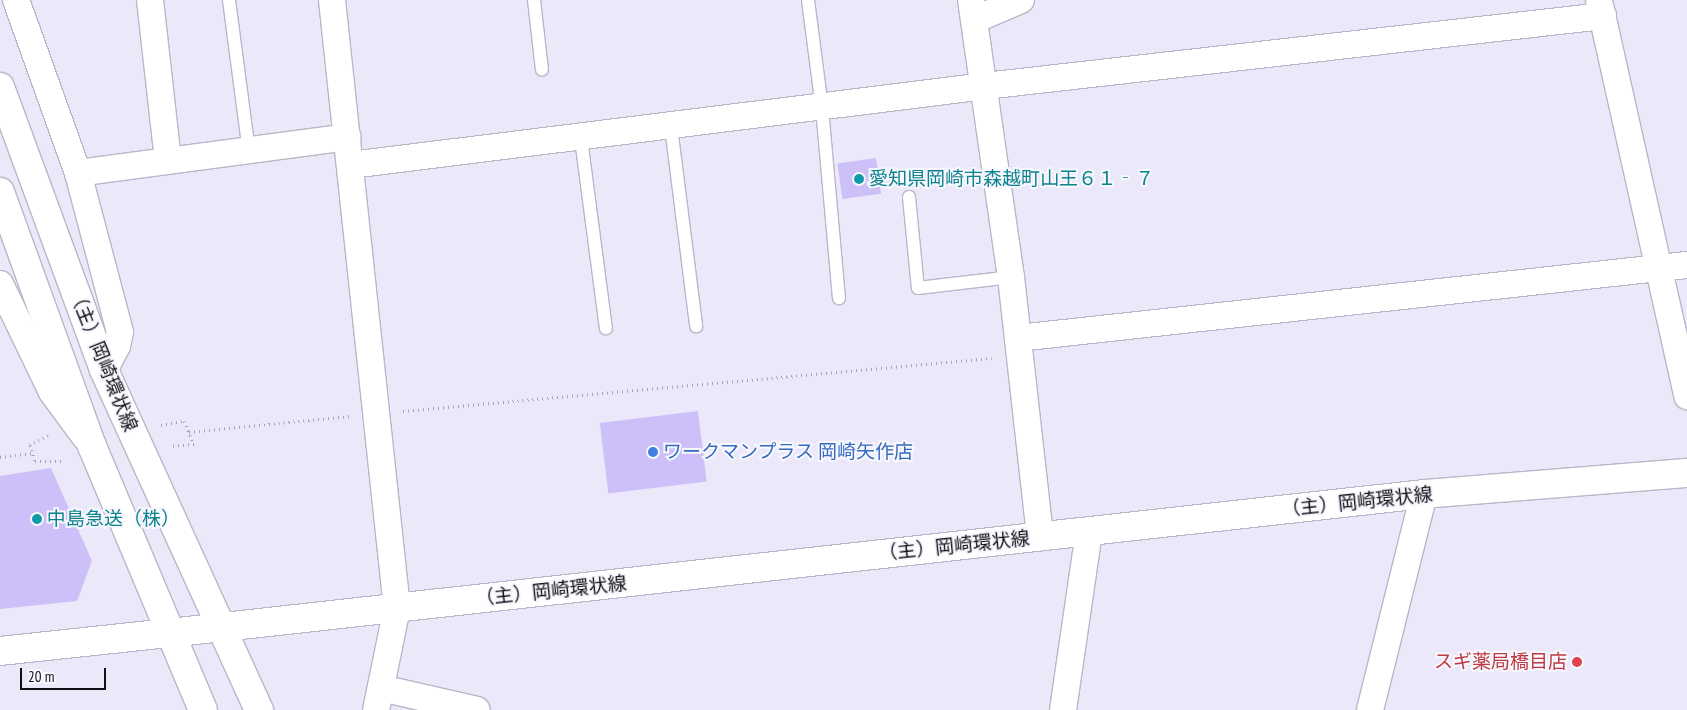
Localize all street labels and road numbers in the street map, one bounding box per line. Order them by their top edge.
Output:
street label: （主）岡崎環状線 [64,285,142,435]
street label: （主）岡崎環状線 [1280,483,1434,521]
street label: （主）岡崎環状線 [877,527,1031,565]
street label: （主）岡崎環状線 [474,572,628,610]

